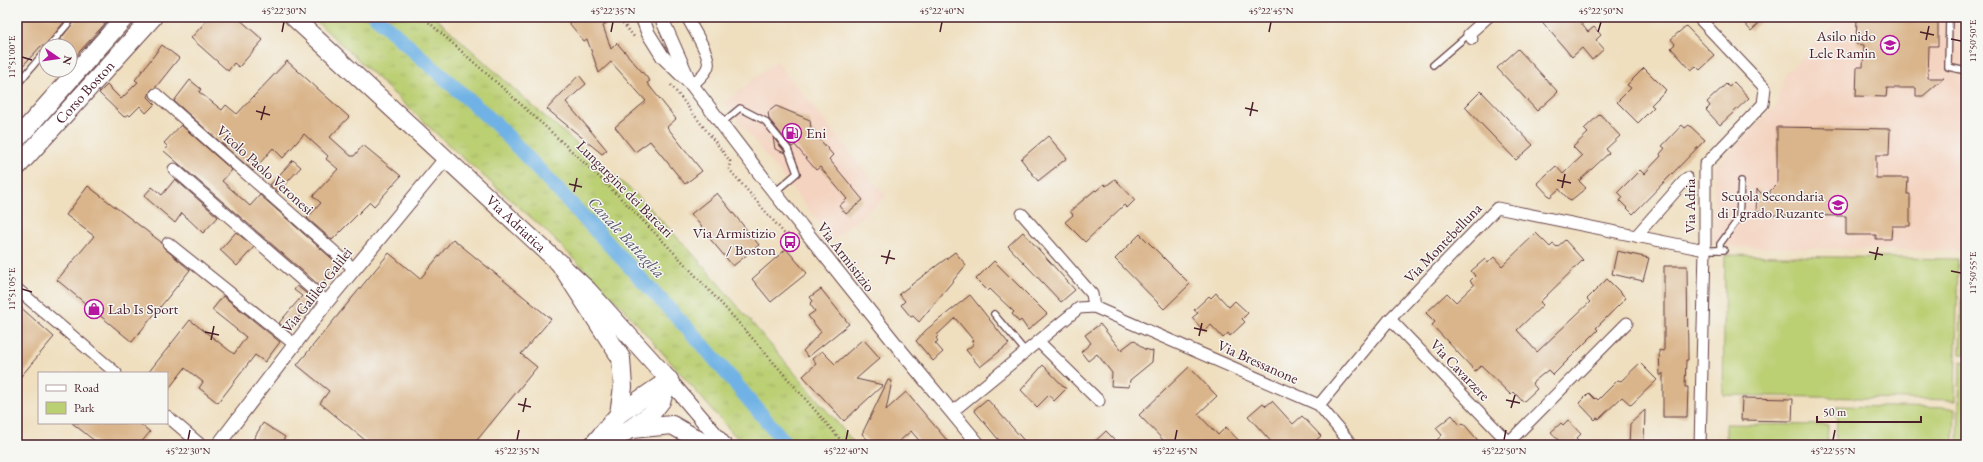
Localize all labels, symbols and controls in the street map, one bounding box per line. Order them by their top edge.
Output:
text: 45°22'30"N [262,4,307,17]
text: 45°22'35"N [591,4,636,17]
text: 45°22'40"N [920,4,965,17]
text: 45°22'45"N [1249,4,1294,17]
text: 45°22'50"N [1579,4,1624,17]
text: 11°50'50"E [1966,19,1979,62]
place label: Asilo nido Lele Ramin [1809,26,1876,62]
school or university icon: Asilo nido Lele Ramin [1879,34,1901,56]
text: 11°51'00"E [5,35,18,78]
north arrow [38,38,78,78]
text: N [60,54,76,66]
street label: Corso Boston [51,56,118,128]
street label: Vicolo Paolo Veronesi [213,121,318,219]
fuel station icon: Eni [781,122,803,144]
place label: Eni [806,123,826,142]
street label: Lungargine dei Barcari [573,136,678,241]
street label: Via Adria [1680,178,1699,234]
place label: Scuola Secondaria di I grado Ruzante [1717,186,1824,222]
street label: Via Adriatica [482,191,551,256]
water label: Canale Battaglia [583,192,670,283]
school or university icon: Scuola Secondaria di I grado Ruzante [1827,194,1849,216]
street label: Via Montebelluna [1400,199,1486,287]
street label: Via Armistizio [813,218,879,295]
place label: Via Armistizio / Boston [693,223,776,259]
bus stop icon: Via Armistizio / Boston [779,231,801,253]
street label: Via Galileo Galilei [277,243,356,336]
text: 11°50'55"E [1966,251,1979,294]
text: 11°51'05"E [5,267,18,310]
shop icon: Lab Is Sport [83,298,105,320]
place label: Lab Is Sport [108,299,179,318]
street label: Via Bressanone [1215,335,1302,388]
street label: Via Cavarzere [1426,335,1495,405]
legend [38,372,168,424]
text: Road [74,380,100,396]
scale bar [1817,398,1921,424]
text: Park [74,400,95,416]
text: 50 m [1823,404,1847,420]
text: 45°22'30"N [166,444,211,457]
text: 45°22'35"N [495,444,540,457]
text: 45°22'40"N [824,444,869,457]
text: 45°22'45"N [1153,444,1198,457]
text: 45°22'50"N [1482,444,1527,457]
text: 45°22'55"N [1811,444,1856,457]

